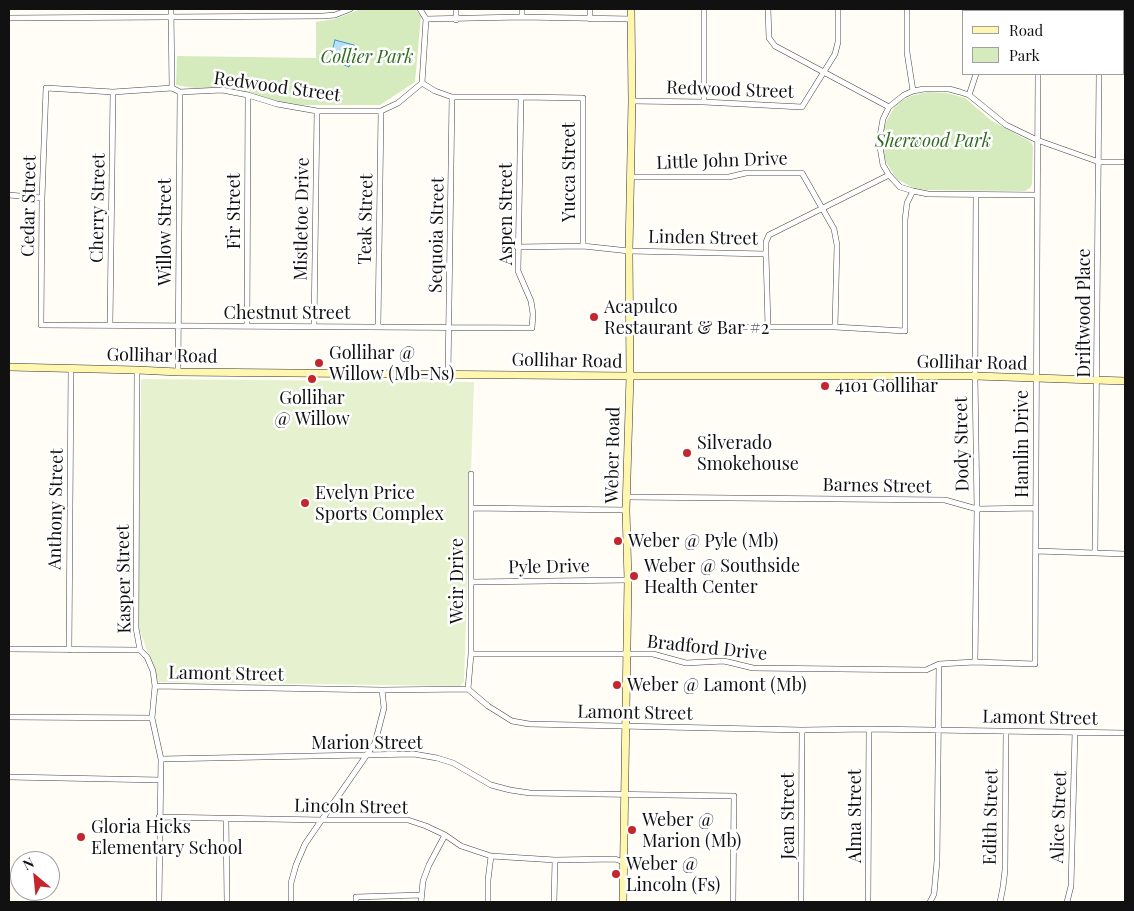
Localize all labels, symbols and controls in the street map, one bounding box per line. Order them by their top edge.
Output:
legend [962,10,1124,75]
text: Road [1009,20,1043,40]
text: Park [1009,45,1040,65]
park label: Collier Park [321,46,413,68]
street label: Redwood Street [212,67,342,107]
street label: Redwood Street [666,77,794,103]
street label: Yucca Street [558,122,580,222]
park label: Sherwood Park [875,130,991,152]
street label: Little John Drive [656,148,788,174]
street label: Cherry Street [86,153,110,263]
street label: Cedar Street [17,155,41,257]
street label: Mistletoe Drive [290,157,314,281]
street label: Aspen Street [495,163,517,265]
street label: Fir Street [223,173,245,249]
street label: Teak Street [354,173,378,265]
street label: Sequoia Street [425,177,449,293]
street label: Willow Street [154,178,176,286]
street label: Linden Street [648,226,758,250]
street label: Driftwood Place [1073,248,1095,378]
place label: Acapulco Restaurant & Bar #2 [604,296,769,338]
street label: Chestnut Street [224,302,350,324]
marker: Acapulco Restaurant & Bar #2 [588,311,600,323]
place label: Gollihar @ Willow (Mb-Ns) [329,342,454,384]
street label: Gollihar Road [106,344,218,368]
street label: Gollihar Road [511,349,623,373]
street label: Gollihar Road [916,351,1028,375]
marker: Gollihar @ Willow (Mb-Ns) [313,357,325,369]
marker: Gollihar @ Willow [306,373,318,385]
place label: 4101 Gollihar [835,375,938,397]
marker: 4101 Gollihar [819,380,831,392]
place label: Gollihar @ Willow [274,387,350,429]
street label: Hamlin Drive [1011,390,1033,498]
street label: Dody Street [950,396,974,492]
street label: Weber Road [601,406,625,504]
place label: Silverado Smokehouse [697,432,799,474]
marker: Silverado Smokehouse [681,447,693,459]
street label: Anthony Street [44,448,68,570]
street label: Barnes Street [822,474,932,498]
place label: Evelyn Price Sports Complex [315,482,444,524]
marker: Evelyn Price Sports Complex [299,497,311,509]
street label: Kasper Street [112,524,136,634]
place label: Weber @ Pyle (Mb) [628,530,778,552]
marker: Weber @ Pyle (Mb) [612,535,624,547]
street label: Weir Drive [446,538,468,624]
street label: Pyle Drive [508,555,590,579]
place label: Weber @ Southside Health Center [644,555,800,598]
marker: Weber @ Southside Health Center [628,570,640,582]
street label: Bradford Drive [646,631,768,665]
street label: Lamont Street [168,662,284,686]
place label: Weber @ Lamont (Mb) [627,674,807,696]
marker: Weber @ Lamont (Mb) [611,679,623,691]
street label: Lamont Street [577,701,693,725]
street label: Lamont Street [982,706,1098,730]
street label: Marion Street [311,732,423,754]
street label: Alma Street [844,769,866,863]
street label: Edith Street [979,769,1003,865]
street label: Alice Street [1047,770,1071,864]
street label: Jean Street [777,772,799,860]
street label: Lincoln Street [294,795,408,819]
place label: Weber @ Marion (Mb) [642,809,741,852]
place label: Gloria Hicks Elementary School [91,816,243,859]
marker: Weber @ Marion (Mb) [626,824,638,836]
marker: Gloria Hicks Elementary School [75,831,87,843]
north arrow [10,851,60,901]
text: N [19,852,37,874]
place label: Weber @ Lincoln (Fs) [626,853,720,896]
marker: Weber @ Lincoln (Fs) [610,868,622,880]

